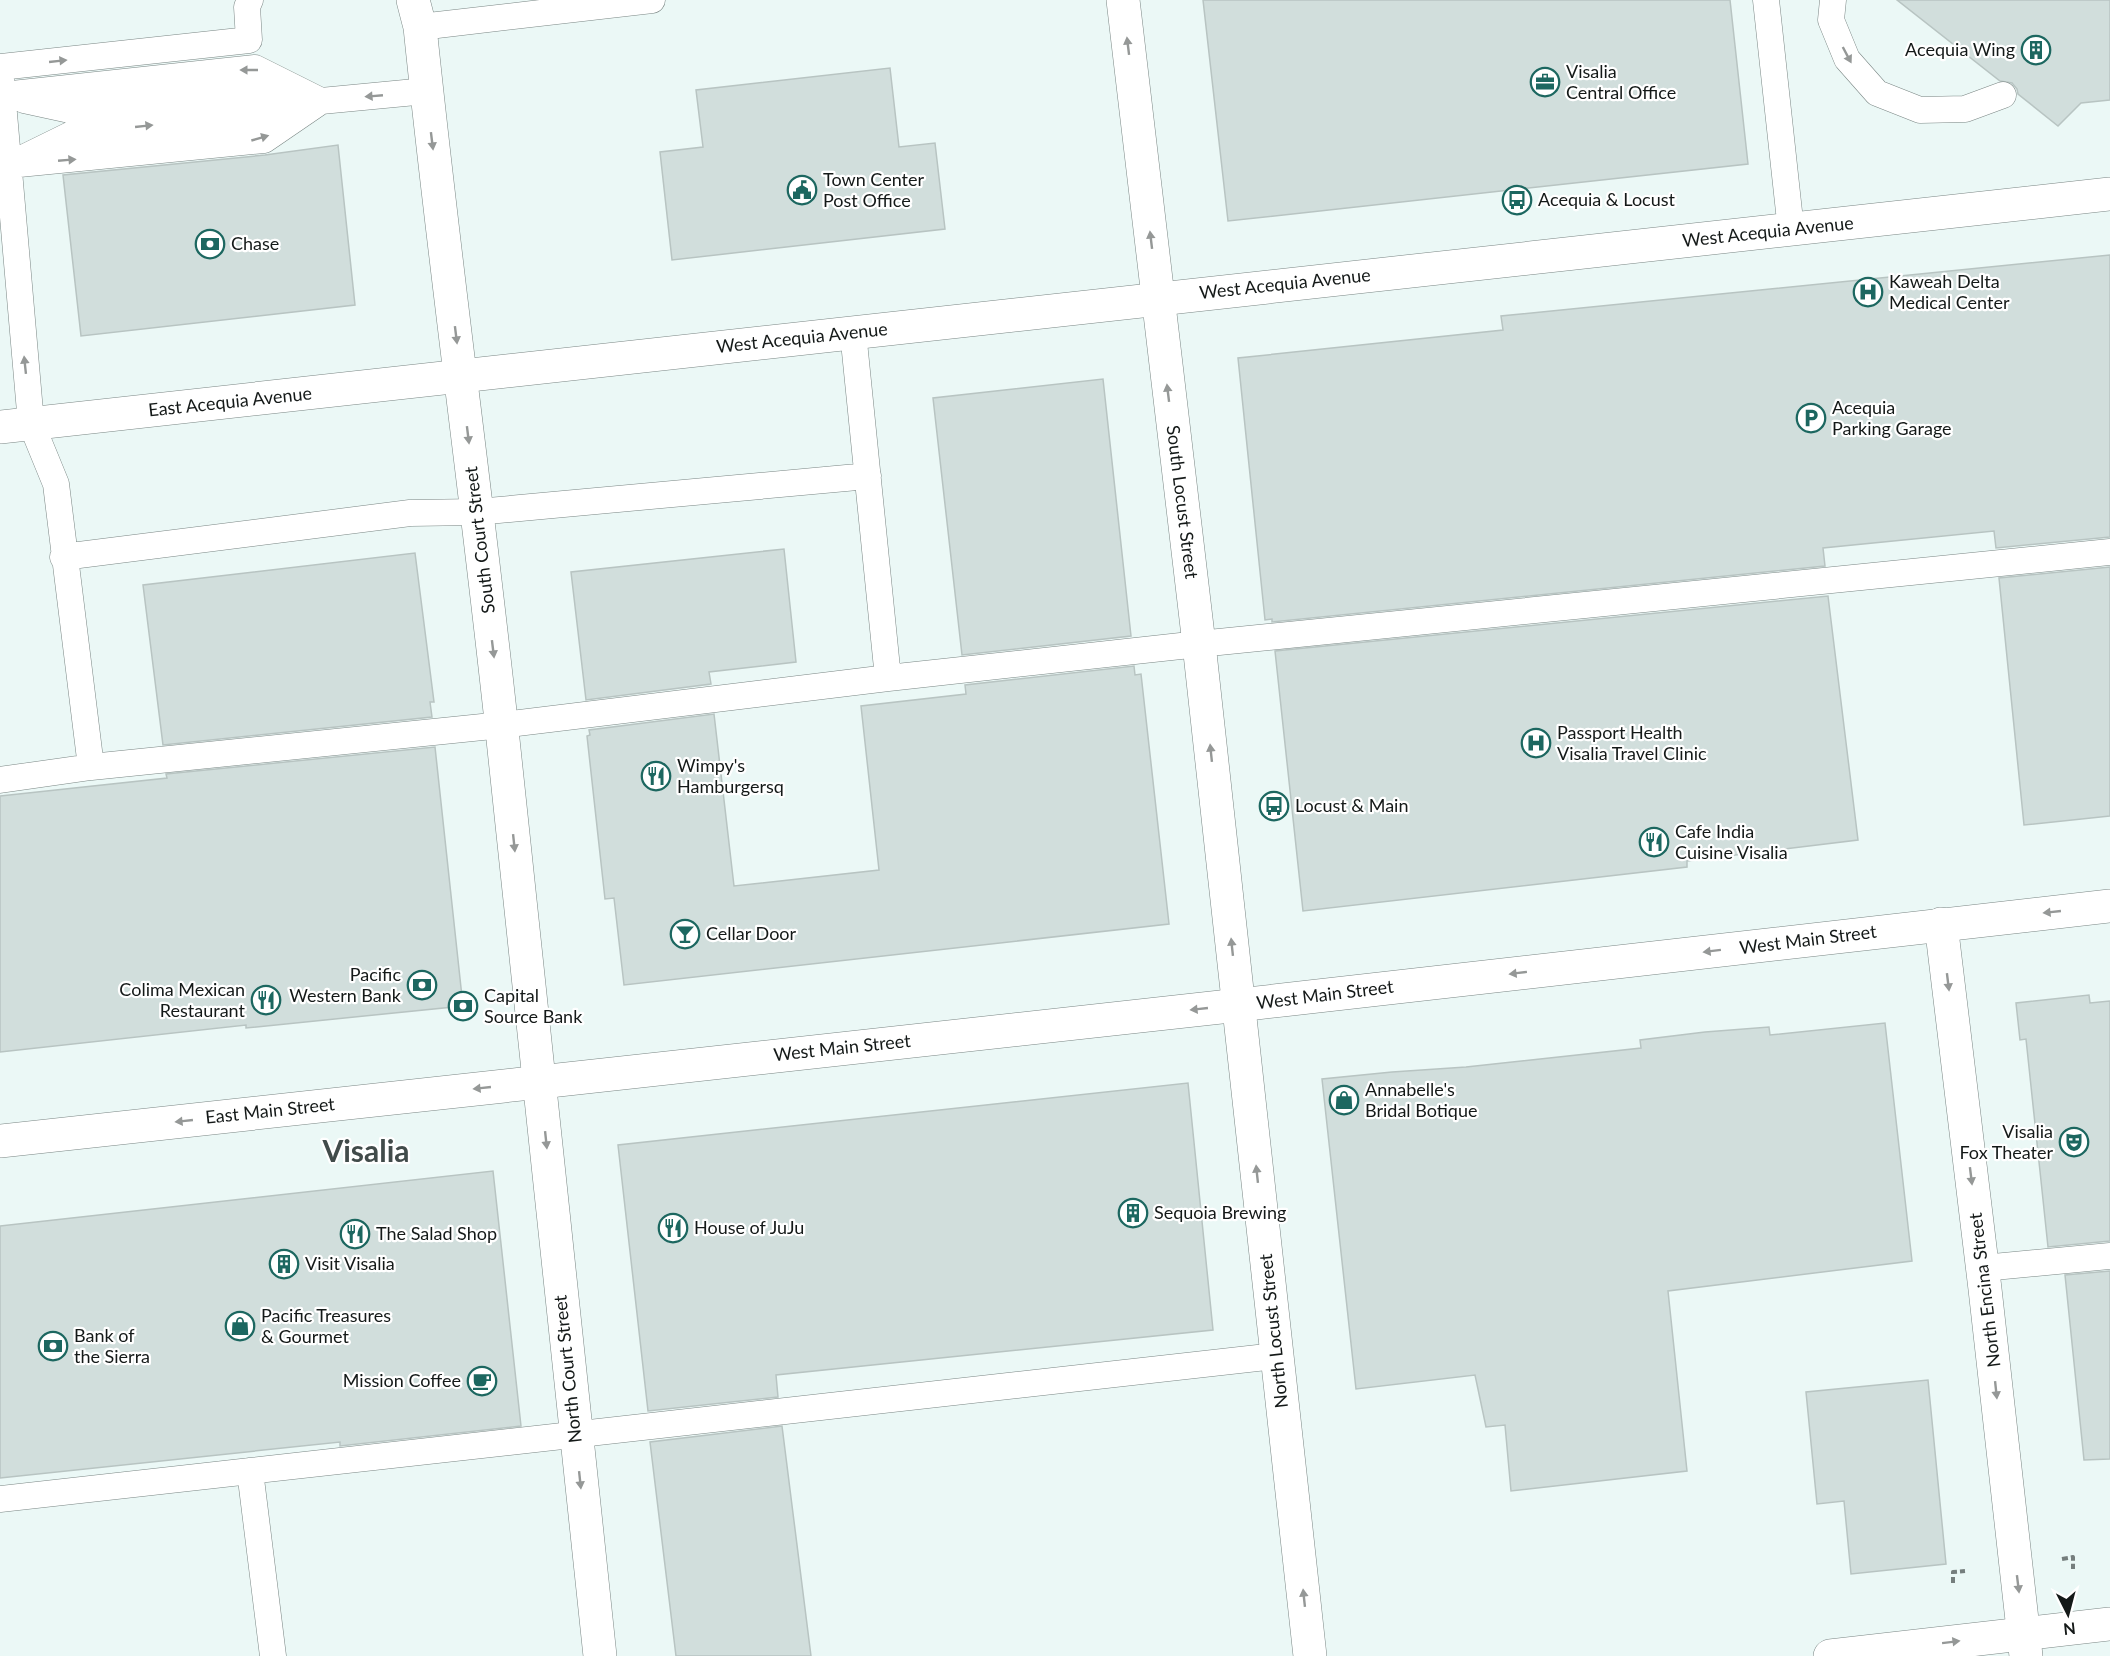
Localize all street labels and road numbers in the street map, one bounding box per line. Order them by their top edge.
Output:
street label: West Acequia Avenue [1681,211,1855,251]
street label: West Acequia Avenue [1198,263,1372,303]
street label: West Acequia Avenue [715,317,889,357]
street label: East Acequia Avenue [147,381,313,421]
street label: South Locust Street [1163,424,1203,581]
street label: South Court Street [459,465,499,615]
street label: West Main Street [1738,920,1878,958]
street label: West Main Street [1255,975,1395,1013]
street label: West Main Street [772,1029,912,1065]
street label: East Main Street [204,1092,336,1128]
street label: North Encina Street [1964,1211,2004,1369]
street label: North Locust Street [1254,1252,1292,1409]
street label: North Court Street [548,1294,586,1444]

